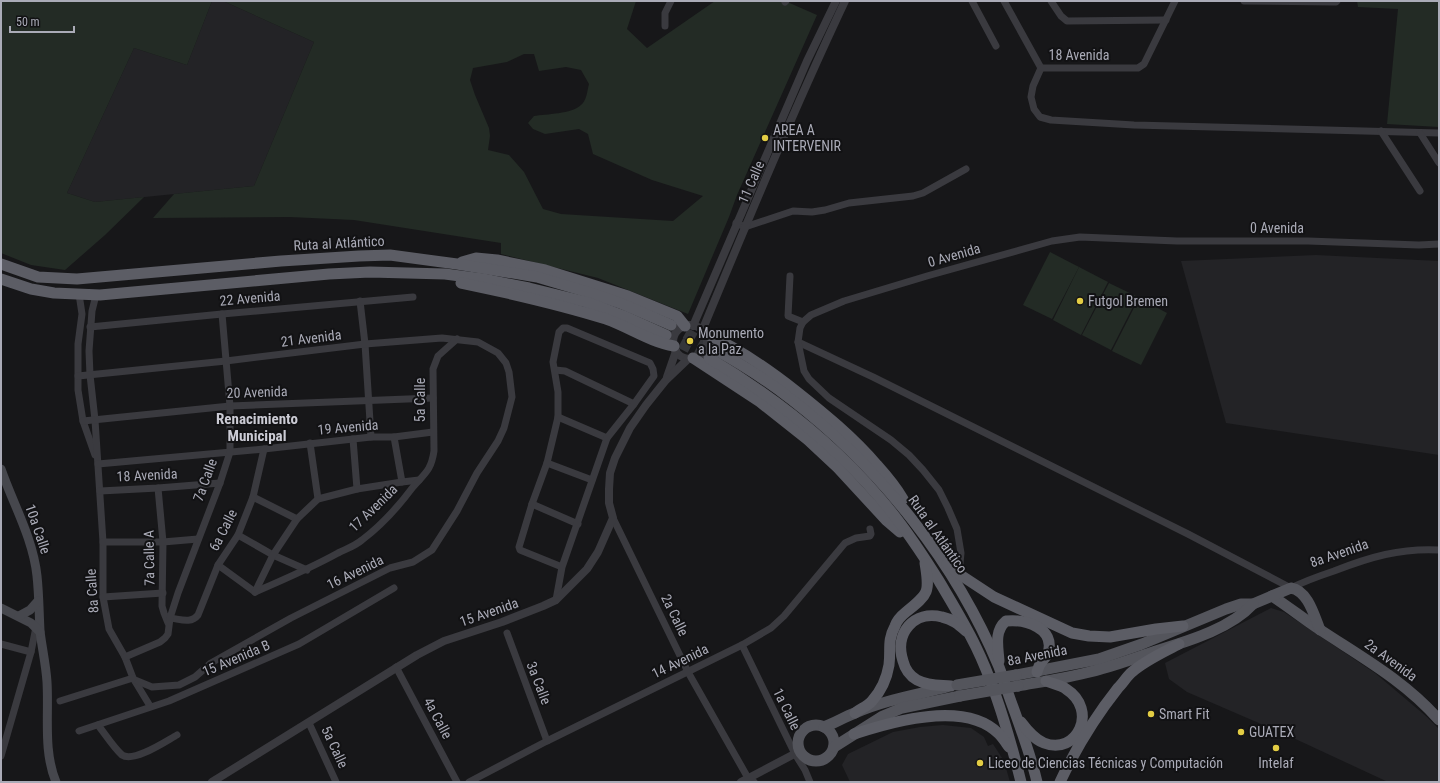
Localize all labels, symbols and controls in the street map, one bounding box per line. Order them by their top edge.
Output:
scale bar [10,8,74,34]
text: 50 m [16,15,40,29]
street label: 18 Avenida [1049,47,1109,63]
place label: AREA A INTERVENIR [773,122,842,154]
marker: AREA A INTERVENIR [760,133,770,143]
street label: 11 Calle [735,158,768,206]
street label: 0 Avenida [1250,220,1304,236]
street label: Ruta al Atlántico [293,233,385,253]
street label: 0 Avenida [926,240,982,270]
street label: 22 Avenida [219,287,281,309]
place label: Futgol Bremen [1088,293,1168,309]
marker: Futgol Bremen [1075,296,1085,306]
place label: Monumento a la Paz [698,325,764,357]
street label: 21 Avenida [280,326,342,350]
marker: Monumento a la Paz [685,336,695,346]
street label: 5a Calle [412,377,428,422]
street label: 20 Avenida [226,383,288,401]
district label: Renacimiento Municipal [216,410,298,445]
street label: 19 Avenida [317,416,379,438]
street label: 7a Calle [190,456,220,504]
street label: 18 Avenida [116,465,178,485]
street label: 17 Avenida [346,481,400,535]
street label: Ruta al Atlántico [905,492,971,576]
street label: 10a Calle [22,502,54,556]
street label: 6a Calle [206,506,240,553]
street label: 7a Calle A [141,530,157,586]
street label: 8a Avenida [1308,536,1370,570]
street label: 16 Avenida [324,551,386,593]
street label: 8a Calle [82,568,102,614]
street label: 2a Calle [658,592,692,639]
street label: 15 Avenida [458,595,520,629]
street label: 2a Avenida [1362,636,1420,684]
street label: 15 Avenida B [200,637,272,679]
street label: 14 Avenida [649,640,711,682]
street label: 8a Avenida [1006,641,1068,669]
street label: 3a Calle [524,659,555,707]
street label: 1a Calle [770,686,804,733]
street label: 4a Calle [420,695,456,742]
place label: Smart Fit [1159,706,1210,722]
marker: Smart Fit [1146,709,1156,719]
street label: 5a Calle [318,723,352,771]
place label: GUATEX [1249,724,1294,740]
marker: GUATEX [1236,727,1246,737]
marker: Intelaf [1271,743,1281,753]
place label: Liceo de Ciencias Técnicas y Computación [988,755,1223,771]
place label: Intelaf [1258,755,1294,771]
marker: Liceo de Ciencias Técnicas y Computación [975,758,985,768]

